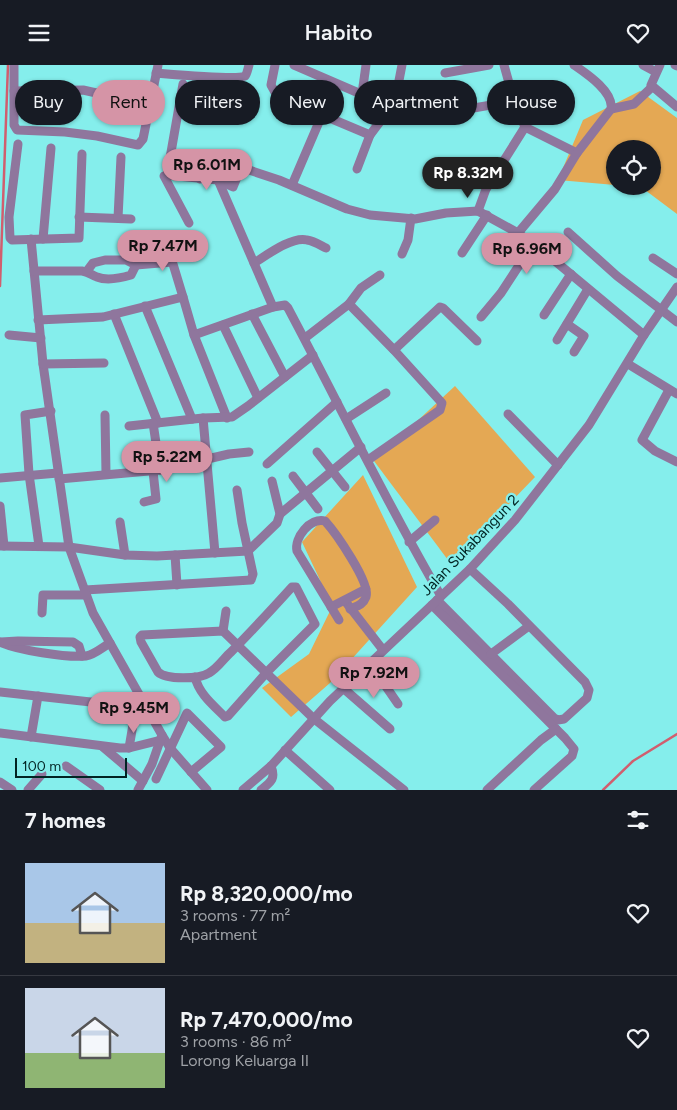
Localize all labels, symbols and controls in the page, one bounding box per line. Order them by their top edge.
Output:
icon: menu [25,19,53,47]
text: Habito [305,19,372,46]
icon: heart [624,19,652,47]
chip: Buy [15,80,82,125]
chip: Rent [92,80,165,125]
chip: Filters [175,80,260,125]
chip: New [270,80,344,125]
chip: Apartment [354,80,477,125]
chip: House [487,80,575,125]
map controls [606,140,661,195]
button: locate [606,140,661,195]
pin: Rp 6.01M [155,149,259,191]
text: Rp 6.01M [173,155,241,174]
pin: Rp 8.32M [416,157,520,199]
text: Rp 8.32M [433,163,503,182]
pin: Rp 7.47M [111,229,215,272]
pin: Rp 6.96M [475,233,579,275]
text: Rp 7.47M [128,236,198,255]
text: Rp 6.96M [492,239,562,258]
pin: Rp 5.22M [115,441,219,483]
text: Rp 5.22M [132,447,202,466]
street label: Jalan Sukabangun 2 [417,491,523,599]
pin: Rp 7.92M [322,657,426,699]
text: Rp 7.92M [340,663,408,682]
pin: Rp 9.45M [82,691,186,734]
text: Rp 9.45M [99,698,169,717]
scale bar [15,755,128,778]
text: 100 m [22,758,61,775]
icon: filters [624,806,652,834]
text: 7 homes [25,808,106,833]
text: Rp 8,320,000/mo [180,881,353,906]
icon: home [65,883,125,943]
icon: heart [624,899,652,927]
text: 3 rooms · 77 m² [180,906,290,925]
text: Apartment [180,925,257,944]
text: Rp 7,470,000/mo [180,1007,353,1032]
icon: home [65,1008,125,1068]
icon: heart [624,1024,652,1052]
text: 3 rooms · 86 m² [180,1032,292,1051]
text: Lorong Keluarga II [180,1051,309,1070]

